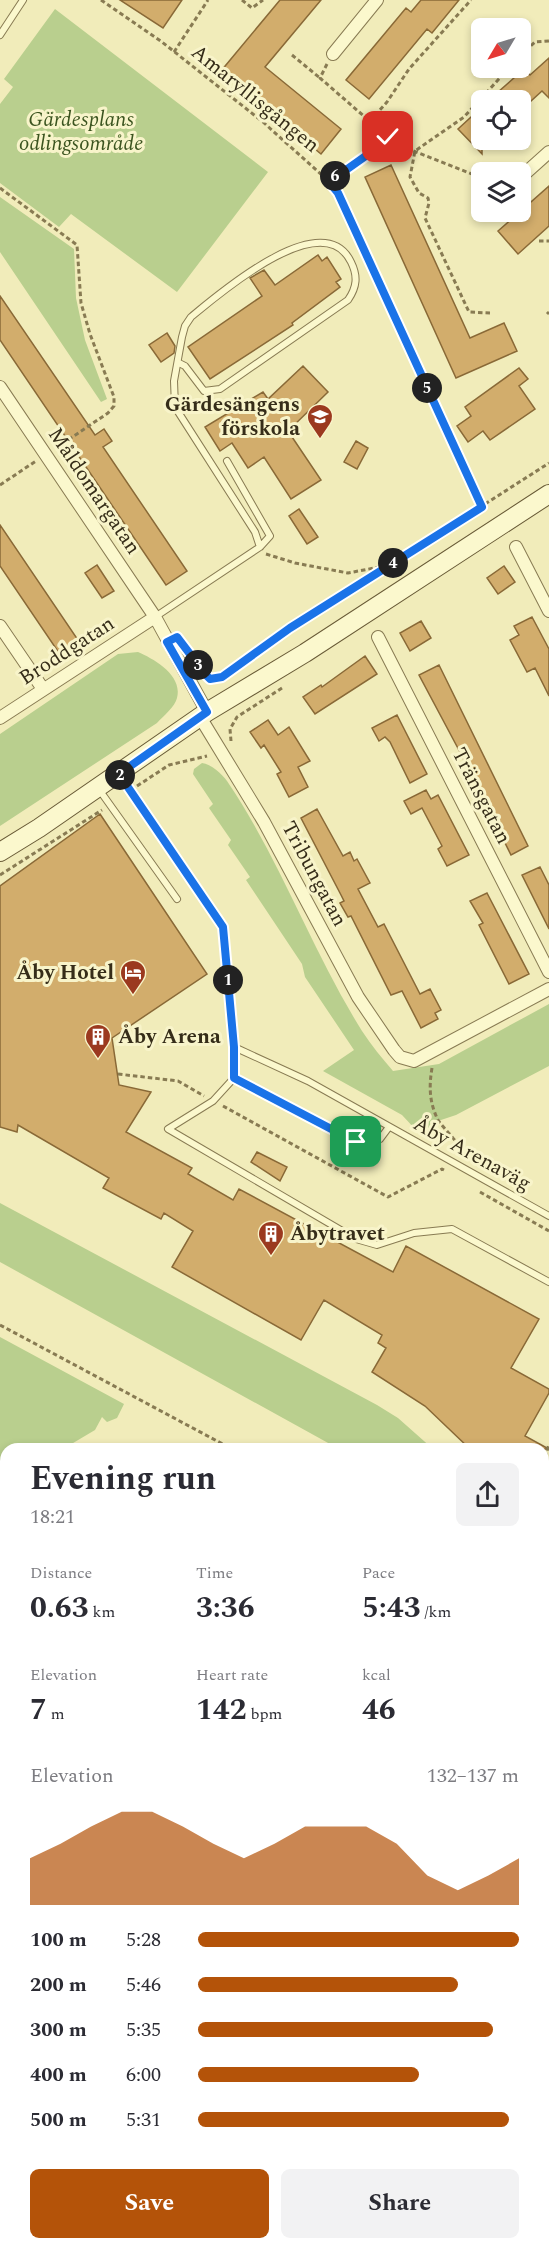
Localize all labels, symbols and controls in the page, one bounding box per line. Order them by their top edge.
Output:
north arrow [471,18,531,78]
map controls [471,18,531,222]
street label: Amaryllisgången [184,37,326,161]
button: locate [471,90,531,150]
park label: Gärdesplans odlingsområde [19,104,143,160]
pin [362,111,413,162]
icon: check [371,120,404,153]
pin: 6 [320,161,350,191]
button: layers [471,162,531,222]
text: 6 [331,164,339,188]
pin: 5 [412,373,442,403]
text: 5 [423,376,431,400]
place label: Gärdesängens förskola [165,389,300,445]
school or university icon: Gärdesängens förskola [305,402,335,440]
street label: Måldomargatan [39,421,149,561]
pin: 4 [378,548,408,578]
text: 4 [389,551,397,575]
street label: Broddgatan [13,608,121,694]
pin: 3 [183,650,213,680]
text: 3 [194,653,202,677]
street label: Tränsgatan [443,742,519,850]
pin: 2 [105,760,135,790]
text: 2 [116,763,124,787]
street label: Tribungatan [273,815,355,933]
place label: Åby Hotel [16,957,114,989]
hotel icon: Åby Hotel [118,958,148,996]
pin: 1 [213,965,243,995]
text: 1 [224,968,232,992]
place label: Åby Arena [118,1021,221,1053]
building icon: Åby Arena [83,1022,113,1060]
street label: Åby Arenaväg [407,1108,537,1200]
pin [330,1116,381,1167]
icon: arrive [339,1125,372,1158]
place label: Åbytravet [290,1218,385,1250]
building icon: Åbytravet [256,1219,286,1257]
text: Evening run [30,1454,216,1504]
button: share [456,1463,519,1526]
text: 18:21 [30,1502,75,1532]
text: Distance [30,1561,92,1585]
text: Time [196,1561,233,1585]
text: Pace [362,1561,395,1585]
text: 0.63 [30,1585,89,1631]
text: 3:36 [196,1585,255,1631]
text: 5:43 [362,1585,421,1631]
text: km [89,1600,115,1624]
text: /km [421,1600,451,1624]
text: Elevation [30,1663,97,1687]
text: Heart rate [196,1663,268,1687]
text: kcal [362,1663,391,1687]
text: 7 [30,1687,47,1733]
text: 142 [196,1687,247,1733]
text: 46 [362,1687,396,1733]
text: m [47,1702,65,1726]
text: bpm [247,1702,282,1726]
text: Elevation [30,1761,114,1791]
text: 132–137 m [427,1761,519,1791]
text: 100 m [30,1925,87,1955]
text: 5:28 [126,1925,161,1955]
text: 200 m [30,1970,87,2000]
text: 5:46 [126,1970,161,2000]
text: 300 m [30,2015,87,2045]
text: 5:35 [126,2015,161,2045]
text: 400 m [30,2060,87,2090]
text: 6:00 [126,2060,161,2090]
text: 500 m [30,2105,87,2135]
text: 5:31 [126,2105,161,2135]
button: Save [30,2169,269,2238]
button: Share [281,2169,519,2238]

